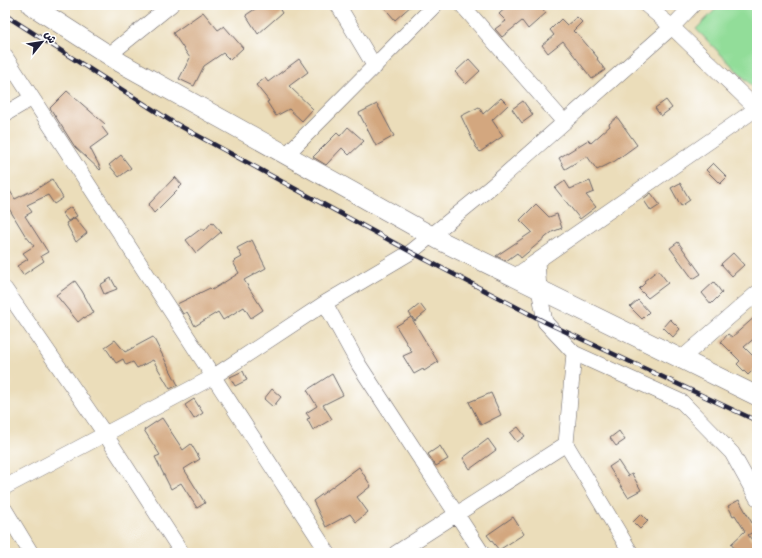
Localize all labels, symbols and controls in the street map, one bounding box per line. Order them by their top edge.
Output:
north arrow [22,22,62,62]
text: ش [41,29,59,46]

